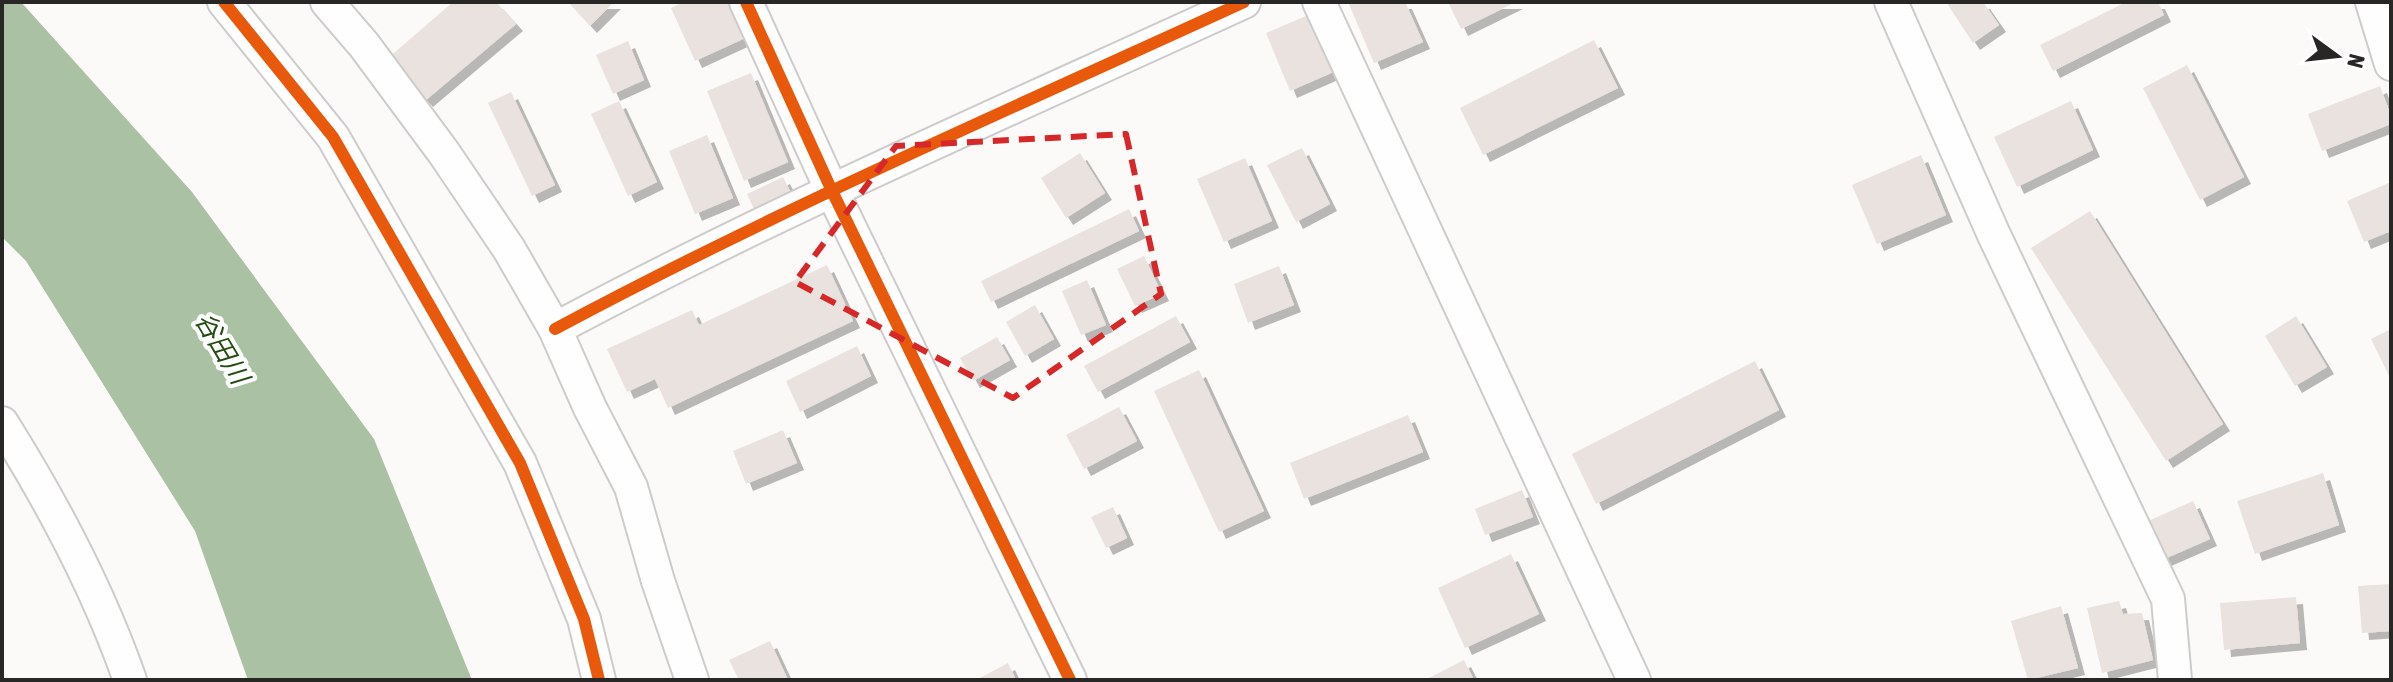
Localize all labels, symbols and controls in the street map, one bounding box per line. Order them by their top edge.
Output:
north arrow [2297,16,2377,96]
text: N [2342,52,2371,71]
water label: 谷田川 [189,307,256,392]

